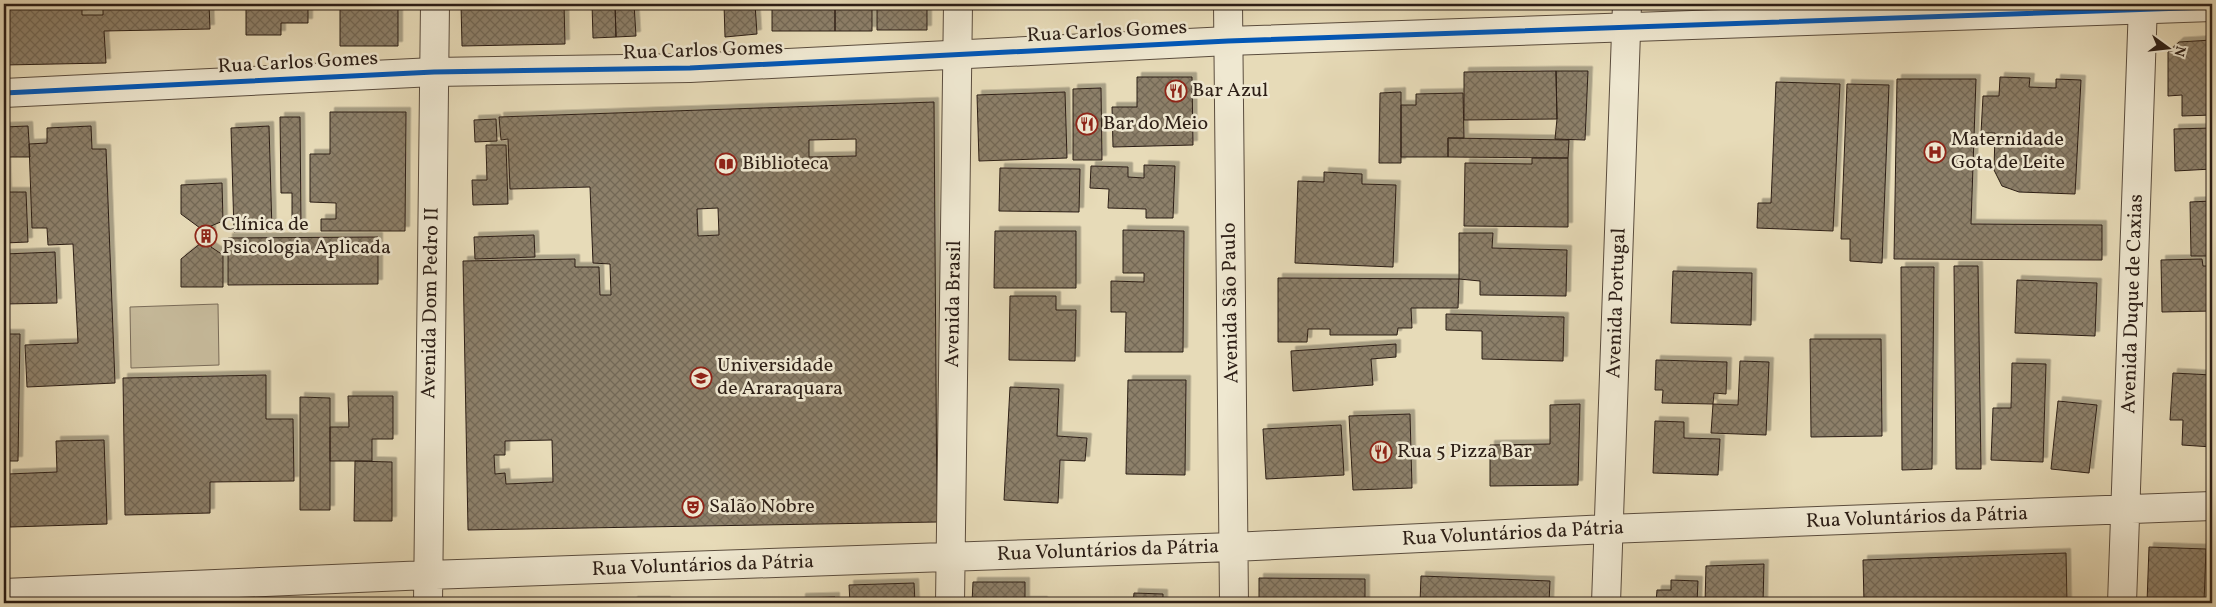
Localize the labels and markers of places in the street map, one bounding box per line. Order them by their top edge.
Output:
place label: Bar Azul [1192,77,1268,105]
restaurant icon: Bar Azul [1164,79,1188,103]
place label: Bar do Meio [1103,110,1208,138]
restaurant icon: Bar do Meio [1075,112,1099,136]
place label: Maternidade Gota de Leite [1951,126,2065,177]
hospital icon: Maternidade Gota de Leite [1923,140,1947,164]
place label: Biblioteca [742,150,829,178]
library icon: Biblioteca [714,152,738,176]
place label: Clínica de Psicologia Aplicada [222,211,391,262]
building icon: Clínica de Psicologia Aplicada [194,224,218,248]
place label: Universidade de Araraquara [717,352,843,403]
school or university icon: Universidade de Araraquara [689,366,713,390]
place label: Rua 5 Pizza Bar [1397,438,1532,466]
restaurant icon: Rua 5 Pizza Bar [1369,440,1393,464]
place label: Salão Nobre [709,493,815,521]
theatre icon: Salão Nobre [681,495,705,519]

